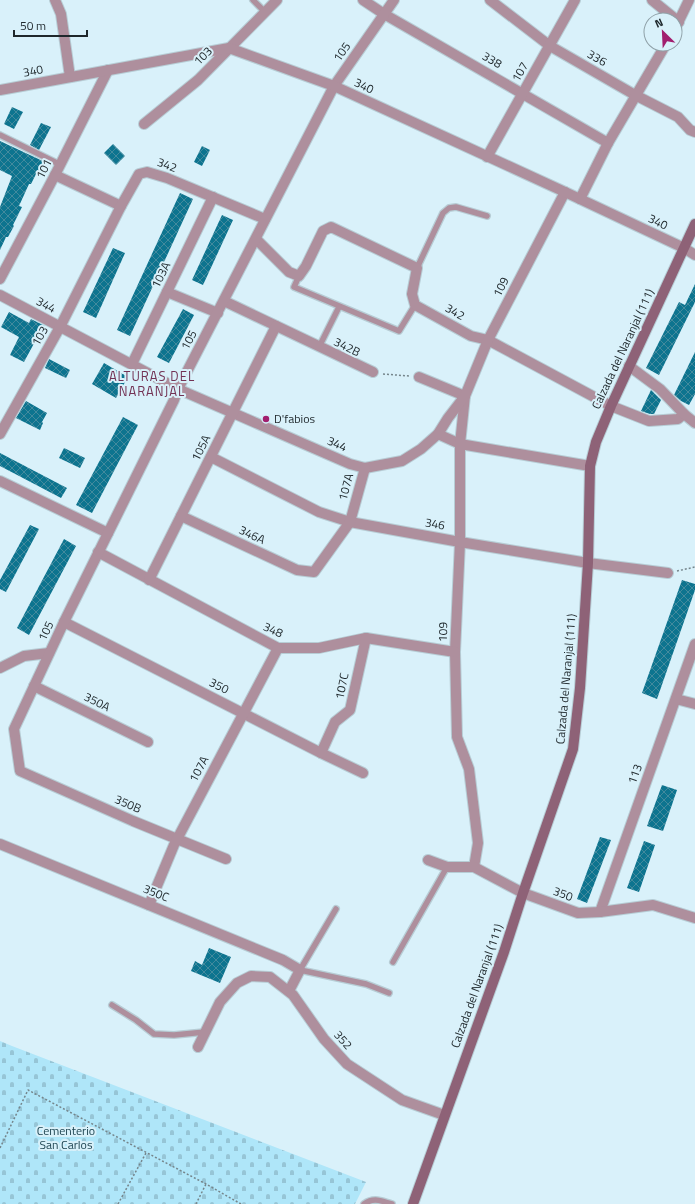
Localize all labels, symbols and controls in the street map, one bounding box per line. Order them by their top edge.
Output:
scale bar [14,12,87,38]
north arrow [643,12,683,52]
text: N [652,14,666,32]
text: 50 m [20,16,46,35]
street label: 105 [328,38,355,65]
street label: 103 [189,42,216,69]
street label: 336 [584,44,611,71]
street label: 338 [479,46,506,73]
street label: 107 [506,58,533,85]
street label: 340 [21,59,45,82]
street label: 340 [351,73,378,99]
street label: 342 [154,152,180,177]
street label: 101 [31,155,57,182]
street label: 340 [645,209,672,235]
street label: 103A [146,258,175,291]
street label: 109 [488,273,514,300]
street label: Calzada del Naranjal (111) [586,285,659,412]
street label: 344 [33,291,60,318]
street label: 342 [442,298,469,325]
street label: 103 [26,322,53,349]
street label: 105 [175,326,202,353]
street label: 342B [331,332,364,361]
district label: ALTURAS DEL NARANJAL [109,366,195,401]
place label: D'fabios [274,409,315,428]
marker: D'fabios [261,414,271,424]
street label: 105A [186,431,215,464]
street label: 344 [324,431,350,456]
street label: 107A [333,471,358,503]
street label: 346 [424,512,447,535]
street label: 346A [236,520,269,549]
street label: Calzada del Naranjal (111) [550,613,581,745]
street label: 105 [33,617,59,644]
street label: 348 [260,617,287,642]
street label: 109 [433,621,452,642]
street label: 107C [329,670,354,701]
street label: 350 [206,673,233,699]
street label: 350A [81,687,114,716]
street label: 107A [184,752,213,785]
street label: 113 [622,761,647,787]
street label: 350B [112,789,145,818]
street label: 350C [140,879,173,907]
street label: 350 [550,881,576,906]
street label: Calzada del Naranjal (111) [445,921,508,1051]
street label: 352 [330,1026,357,1054]
park label: Cementerio San Carlos [37,1121,95,1154]

